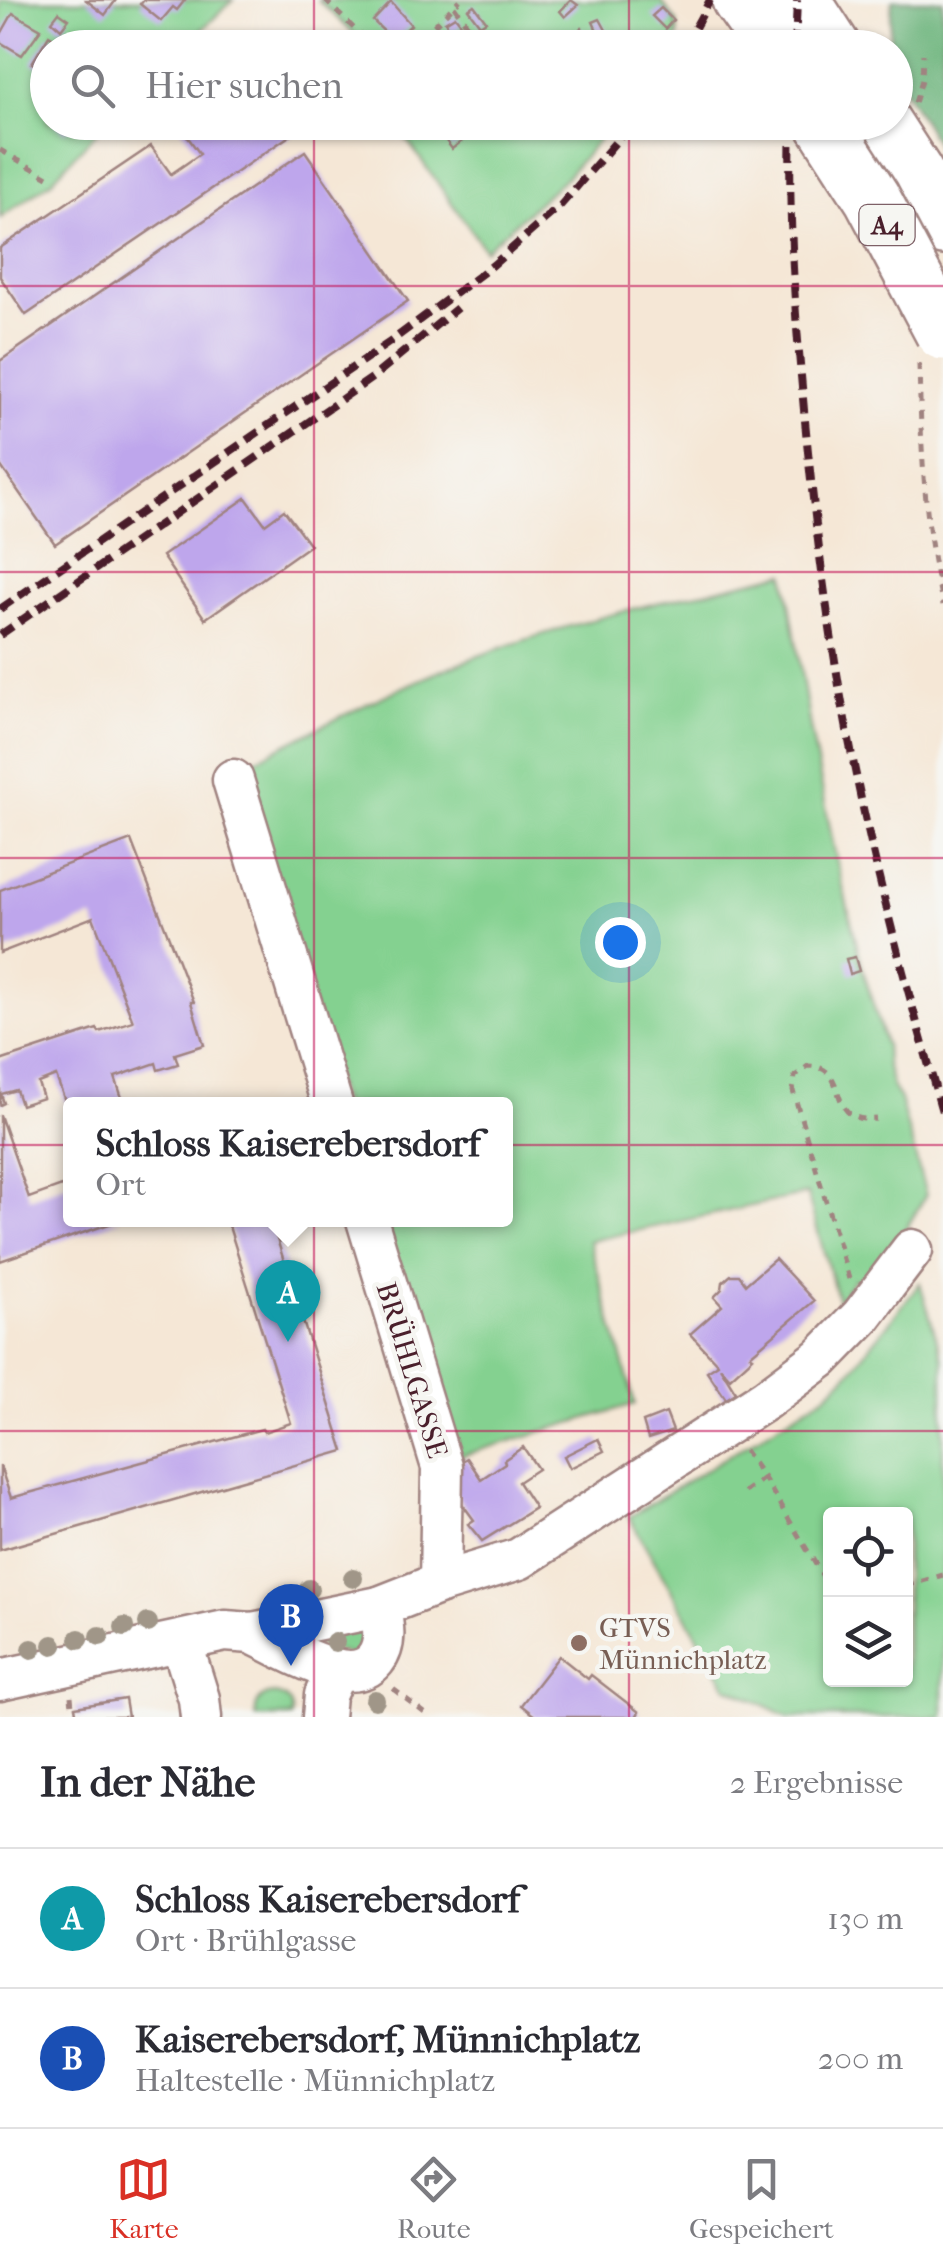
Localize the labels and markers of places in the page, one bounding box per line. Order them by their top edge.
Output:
pin: A [256,1260,320,1342]
pin: B [258,1584,324,1666]
place label: GTVS Münnichplatz [599,1611,767,1676]
marker: GTVS Münnichplatz [568,1632,590,1654]

